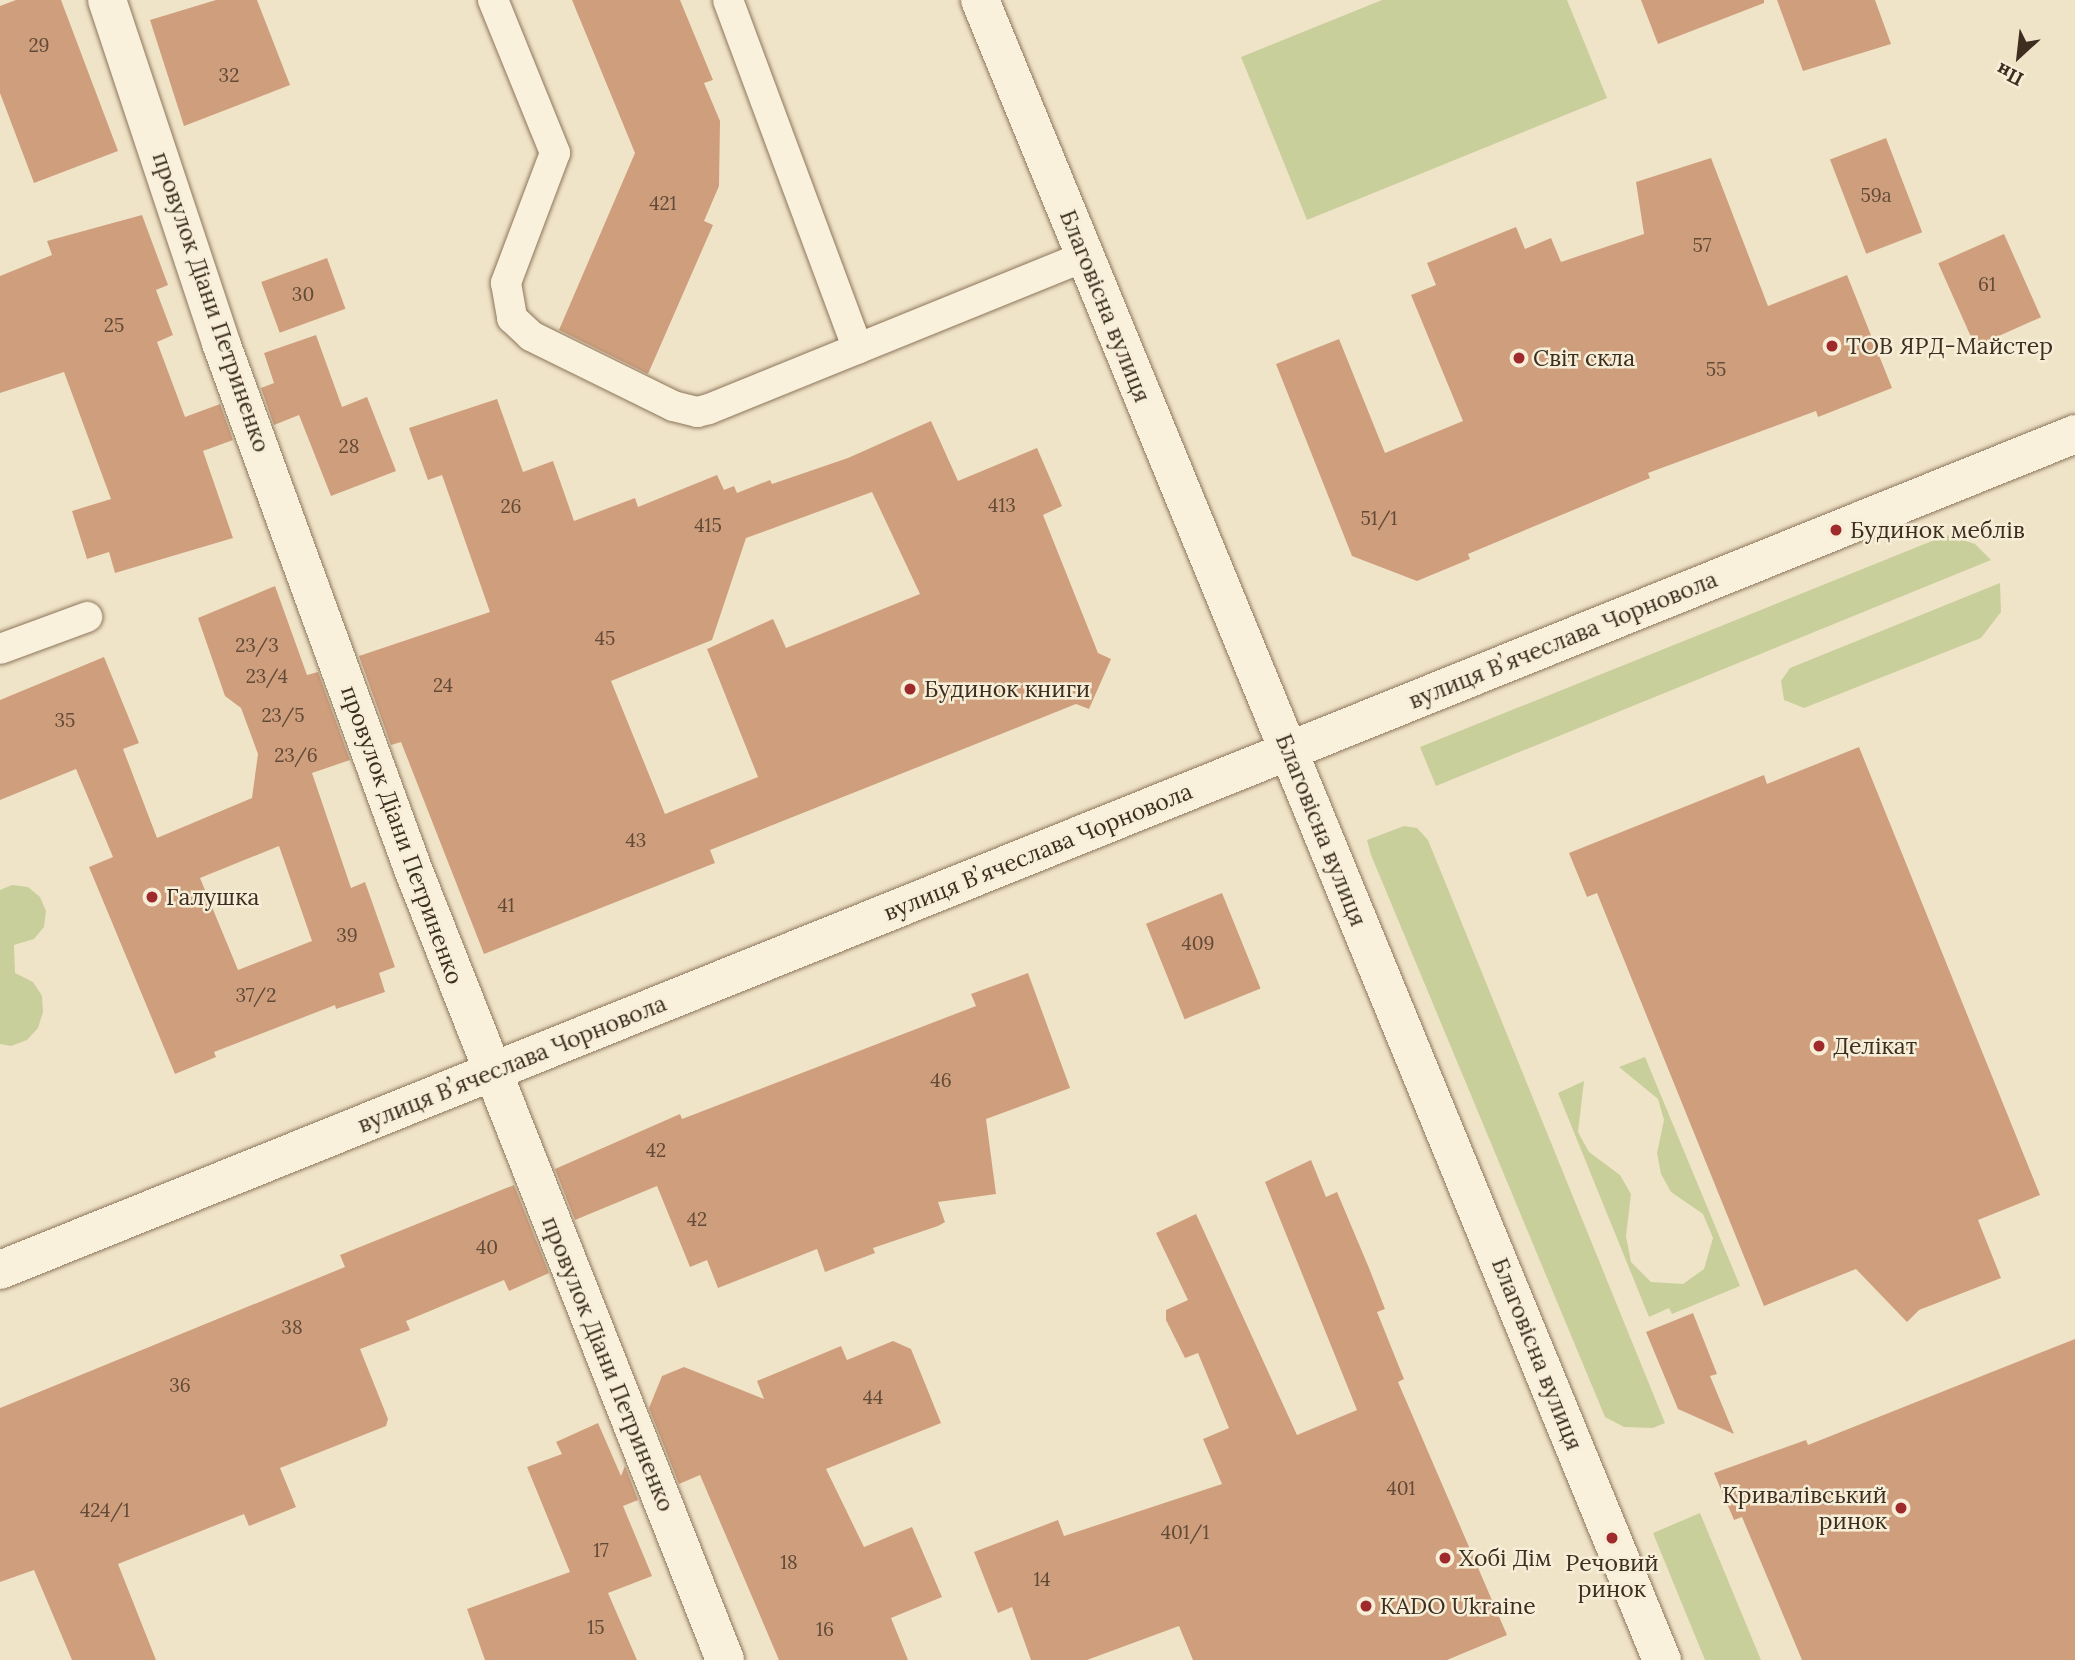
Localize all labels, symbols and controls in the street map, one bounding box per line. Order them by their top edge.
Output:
north arrow [1984,21,2054,91]
house number: 29 [28,35,50,57]
text: Пн [1992,58,2027,92]
house number: 32 [219,65,239,87]
street label: провулок Діани Петриненко [147,148,275,456]
house number: 59а [1860,185,1892,207]
house number: 421 [649,193,677,215]
street label: Благовісна вулиця [1054,206,1156,406]
house number: 57 [1692,235,1712,257]
house number: 61 [1978,274,1996,296]
house number: 30 [292,284,314,306]
house number: 25 [104,315,124,337]
place label: ТОВ ЯРД-Майстер [1846,332,2053,360]
marker: ТОВ ЯРД-Майстер [1824,338,1840,354]
place label: Світ скла [1533,344,1635,372]
marker: Світ скла [1511,350,1527,366]
house number: 55 [1706,359,1726,381]
house number: 28 [339,436,359,458]
house number: 413 [988,495,1016,517]
house number: 26 [500,496,522,518]
house number: 51/1 [1361,508,1397,530]
house number: 415 [694,515,722,537]
place label: Будинок меблів [1850,516,2025,544]
marker: Будинок меблів [1828,522,1844,538]
street label: вулиця Вʼячеслава Чорновола [1405,565,1721,715]
house number: 45 [595,628,615,650]
house number: 23/3 [235,635,279,657]
house number: 23/4 [246,666,288,688]
house number: 24 [433,675,453,697]
place label: Будинок книги [924,675,1090,703]
marker: Будинок книги [902,681,918,697]
street label: провулок Діани Петриненко [335,682,469,988]
house number: 23/5 [261,705,305,727]
house number: 35 [55,710,75,732]
street label: Благовісна вулиця [1270,730,1372,930]
house number: 23/6 [274,745,318,767]
street label: вулиця Вʼячеслава Чорновола [880,777,1196,927]
house number: 43 [626,830,646,852]
place label: Галушка [166,883,259,911]
marker: Галушка [144,889,160,905]
house number: 41 [497,895,515,917]
house number: 39 [336,925,358,947]
house number: 409 [1181,933,1215,955]
house number: 37/2 [236,985,276,1007]
street label: вулиця Вʼячеслава Чорновола [354,989,670,1139]
place label: Делікат [1833,1032,1917,1060]
marker: Делікат [1811,1038,1827,1054]
house number: 46 [930,1070,952,1092]
house number: 42 [646,1140,666,1162]
house number: 42 [687,1209,707,1231]
street label: провулок Діани Петриненко [536,1212,680,1516]
house number: 40 [476,1237,498,1259]
street label: Благовісна вулиця [1486,1254,1588,1454]
house number: 38 [281,1317,303,1339]
house number: 36 [169,1375,191,1397]
house number: 44 [863,1387,883,1409]
house number: 401 [1386,1478,1416,1500]
place label: Кривалівський ринок [1722,1481,1887,1535]
house number: 424/1 [80,1500,130,1522]
marker: Кривалівський ринок [1893,1500,1909,1516]
house number: 401/1 [1161,1522,1209,1544]
marker: Речовий ринок [1604,1530,1620,1546]
house number: 17 [593,1540,609,1562]
place label: Хобі Дім [1459,1544,1552,1572]
place label: Речовий ринок [1565,1549,1659,1603]
marker: Хобі Дім [1437,1550,1453,1566]
house number: 18 [780,1552,798,1574]
house number: 14 [1033,1569,1051,1591]
place label: KADO Ukraine [1380,1592,1536,1620]
marker: KADO Ukraine [1358,1598,1374,1614]
house number: 15 [587,1617,605,1639]
house number: 16 [816,1619,834,1641]

